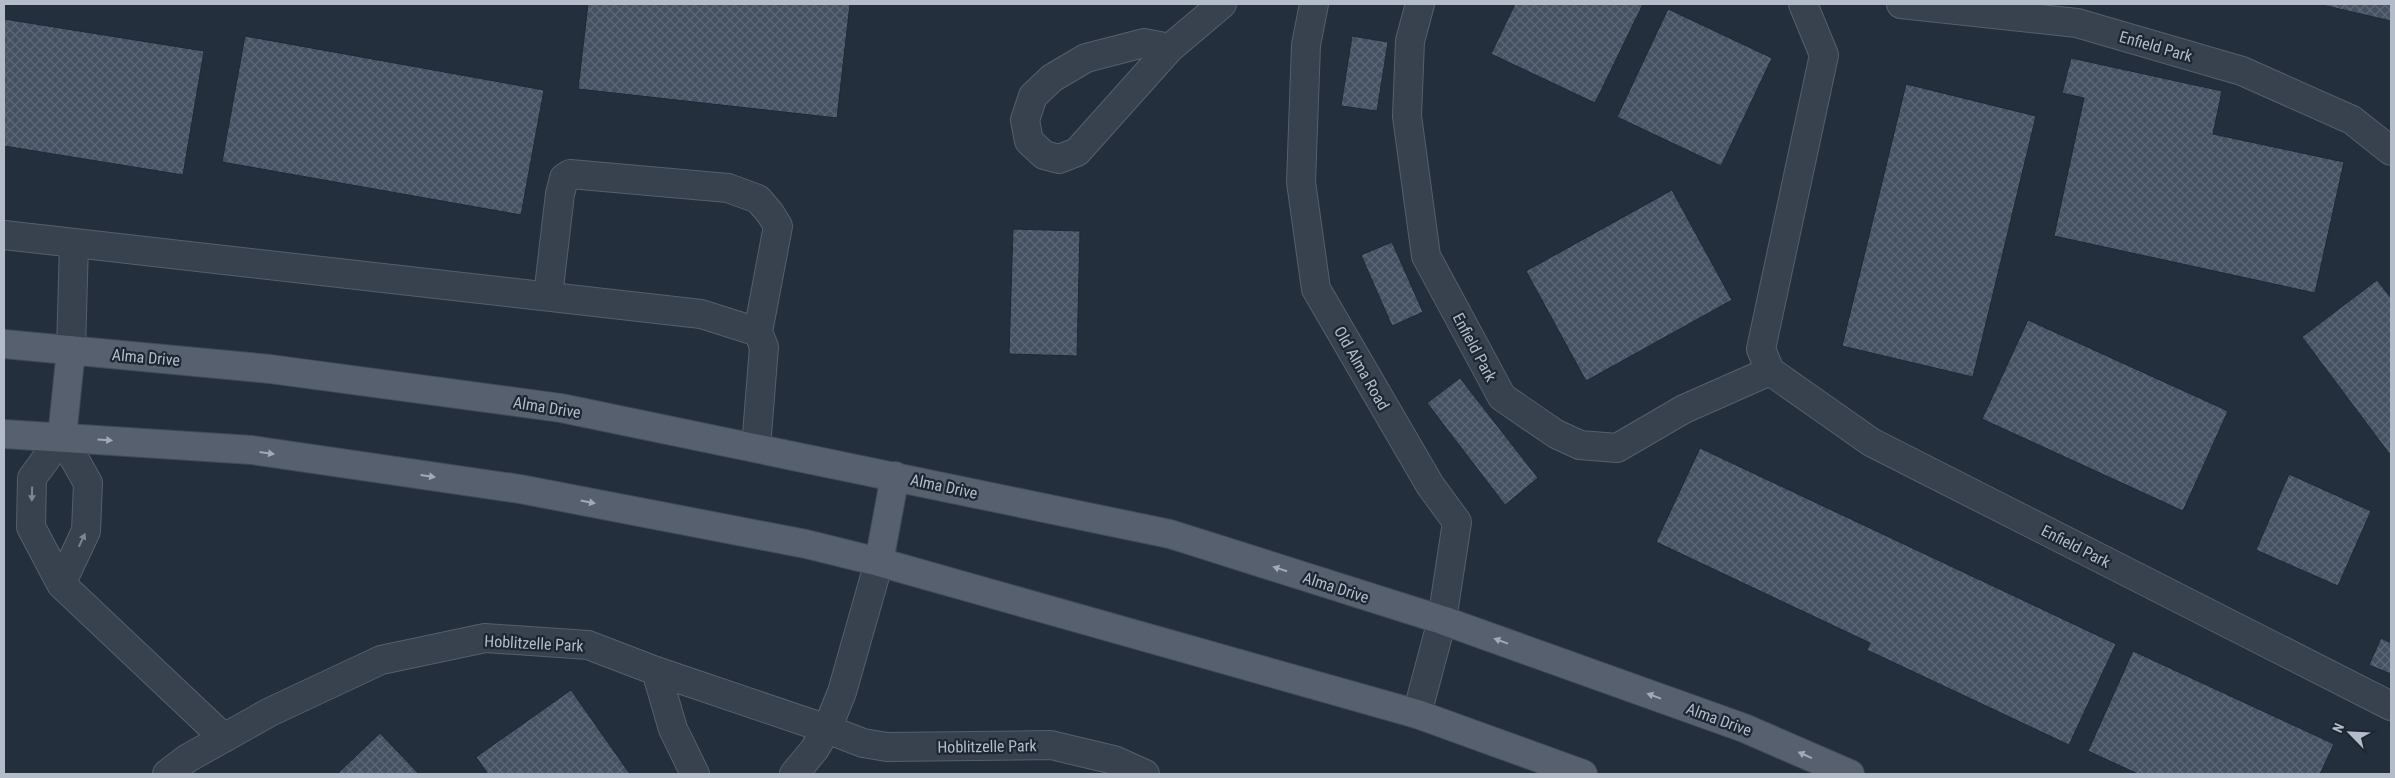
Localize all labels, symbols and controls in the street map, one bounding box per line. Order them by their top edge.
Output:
street label: Enfield Park [2117,27,2195,66]
street label: Enfield Park [1449,310,1501,385]
street label: Old Alma Road [1330,323,1393,413]
street label: Alma Drive [111,345,181,370]
street label: Alma Drive [512,393,582,422]
one-way arrow [97,437,113,445]
one-way arrow [259,449,275,457]
street label: Alma Drive [909,470,979,503]
one-way arrow [420,472,436,480]
one-way arrow [28,486,36,502]
one-way arrow [580,499,596,507]
street label: Enfield Park [2038,521,2114,572]
one-way arrow [78,533,86,547]
one-way arrow [1272,564,1287,572]
street label: Alma Drive [1300,568,1371,607]
street label: Hoblitzelle Park [484,631,585,656]
one-way arrow [1493,637,1508,645]
one-way arrow [1646,692,1661,700]
street label: Alma Drive [1684,699,1754,740]
north arrow [2325,708,2375,758]
text: N [2329,721,2347,735]
street label: Hoblitzelle Park [937,736,1038,757]
one-way arrow [1798,750,1812,758]

